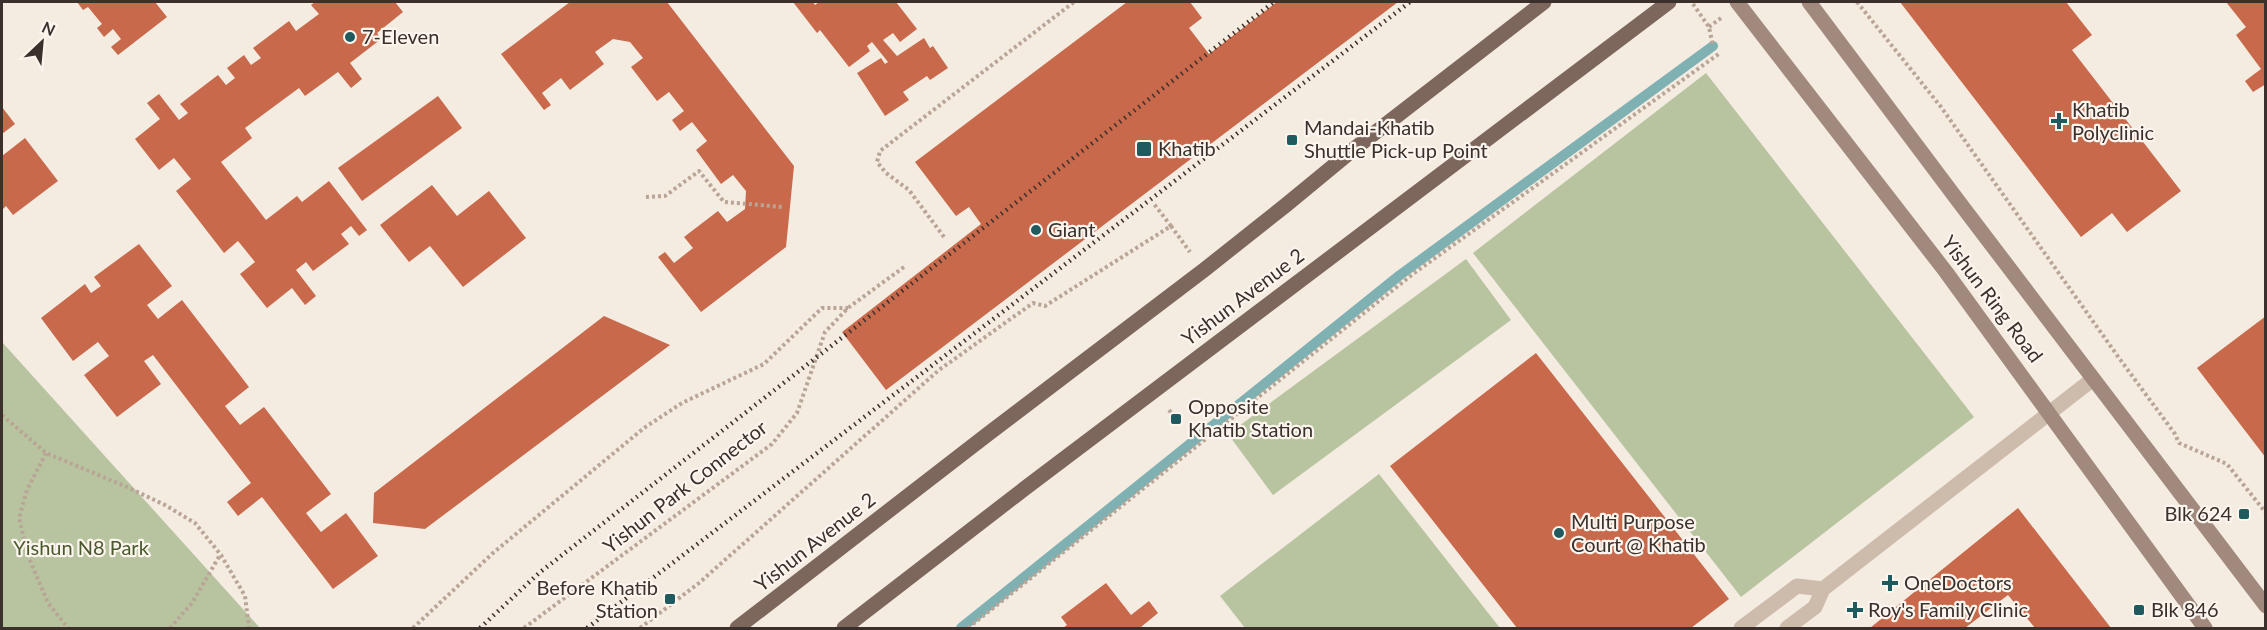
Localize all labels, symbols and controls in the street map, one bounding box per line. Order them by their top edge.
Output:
north arrow [12,12,72,72]
text: N [39,17,58,39]
place label: 7-Eleven [362,24,439,48]
marker: 7-Eleven [343,30,357,44]
place label: Khatib Polyclinic [2072,97,2155,144]
marker: Khatib Polyclinic [2050,112,2068,130]
place label: Mandai-Khatib Shuttle Pick-up Point [1304,115,1488,162]
marker: Mandai-Khatib Shuttle Pick-up Point [1285,133,1299,147]
place label: Khatib [1158,136,1216,160]
marker: Khatib [1135,140,1153,158]
place label: Giant [1048,217,1095,241]
marker: Giant [1029,223,1043,237]
street label: Yishun Ring Road [1937,230,2048,367]
street label: Yishun Avenue 2 [1177,242,1308,350]
place label: Opposite Khatib Station [1188,394,1313,441]
marker: Opposite Khatib Station [1169,412,1183,426]
street label: Yishun Park Connector [598,414,772,558]
street label: Yishun Avenue 2 [749,487,880,596]
place label: Blk 624 [2164,501,2232,525]
marker: Blk 624 [2237,507,2251,521]
place label: Multi Purpose Court @ Khatib [1571,509,1706,556]
marker: Multi Purpose Court @ Khatib [1552,526,1566,540]
park label: Yishun N8 Park [13,535,150,559]
place label: OneDoctors [1904,570,2012,594]
marker: OneDoctors [1881,574,1899,592]
place label: Before Khatib Station [536,575,658,622]
marker: Before Khatib Station [663,592,677,606]
place label: Roy's Family Clinic [1868,597,2028,621]
place label: Blk 846 [2151,597,2219,621]
marker: Roy's Family Clinic [1846,601,1864,619]
marker: Blk 846 [2132,603,2146,617]

